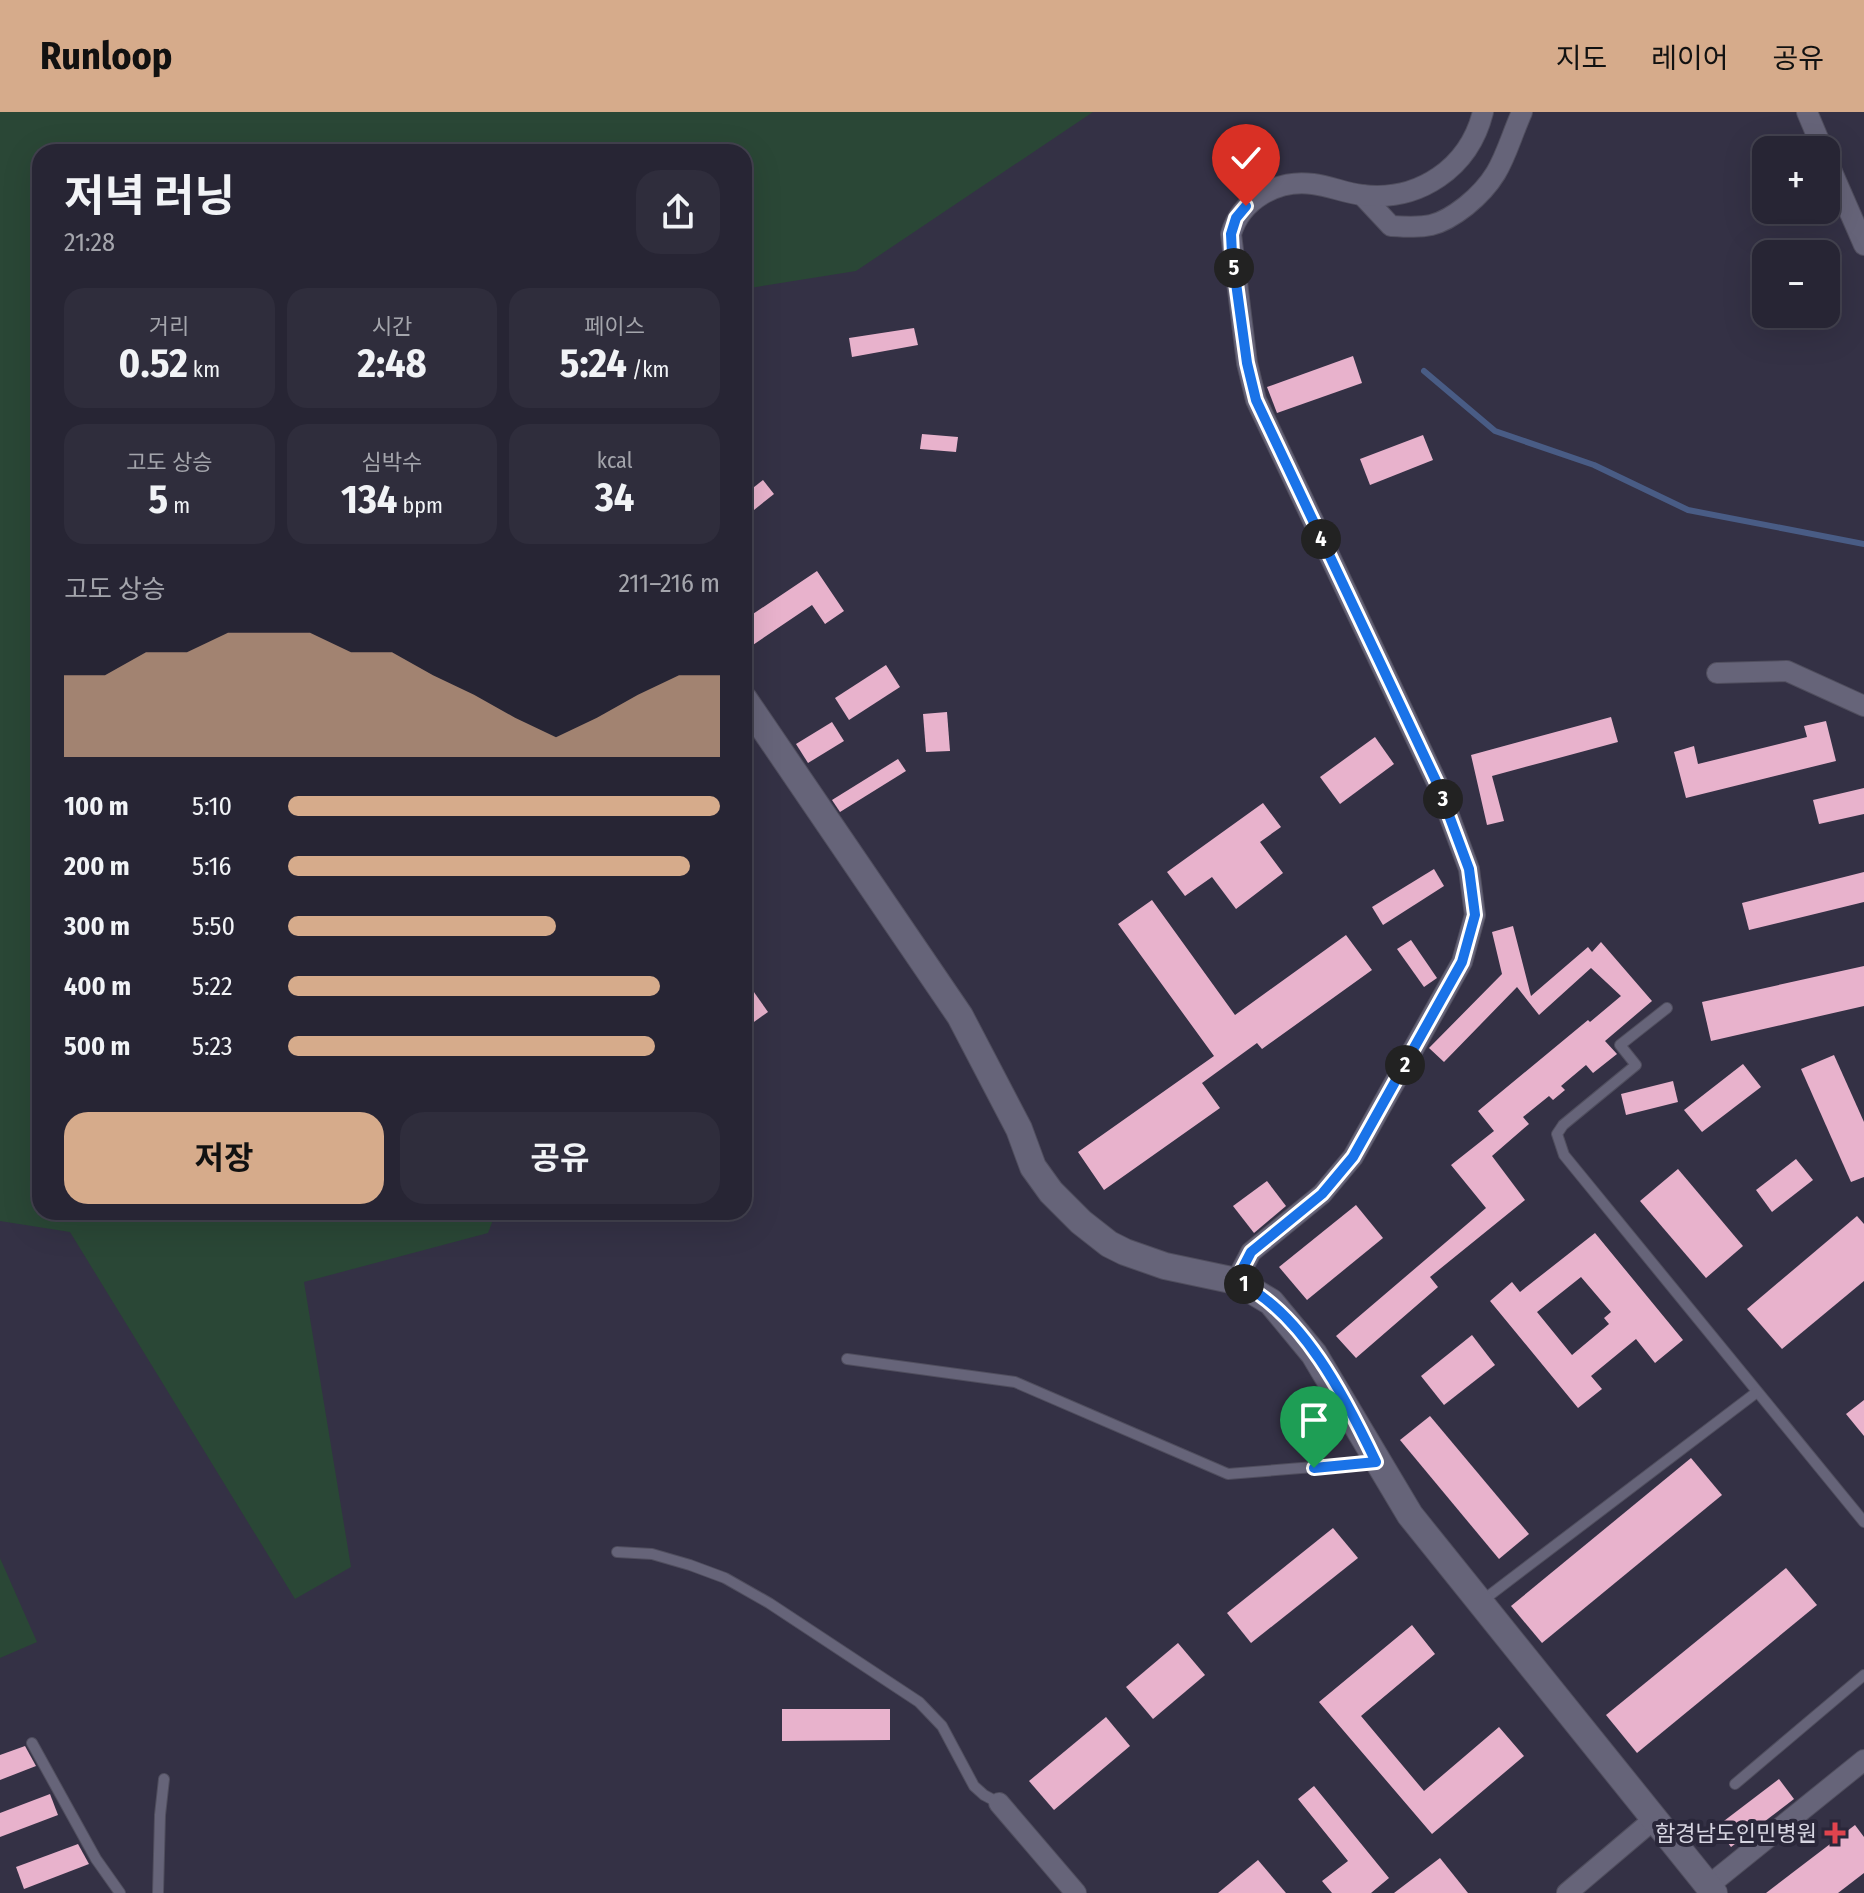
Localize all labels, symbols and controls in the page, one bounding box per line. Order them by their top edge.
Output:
text: Runloop [40,33,172,79]
text: 지도 [1556,42,1607,75]
text: 레이어 [1651,42,1728,75]
text: 공유 [1772,42,1824,75]
pin [1212,124,1280,206]
icon: check [1224,136,1268,180]
map controls [1752,136,1840,328]
button: + [1752,136,1840,224]
text: 저녁 러닝 [64,170,235,223]
button: share [636,170,720,254]
text: 21:28 [64,227,115,258]
button: − [1752,240,1840,328]
pin: 5 [1214,248,1254,288]
text: 5 [1229,254,1239,281]
text: 거리 [149,313,190,340]
text: 시간 [372,313,412,340]
text: 페이스 [584,313,645,340]
text: 0.52 [119,340,188,388]
text: 2:48 [357,340,427,388]
text: 5:24 [560,340,627,388]
text: km [188,356,220,383]
text: /km [627,356,670,383]
text: kcal [597,447,632,474]
text: 고도 상승 [126,449,212,476]
text: 심박수 [362,449,422,476]
text: 34 [595,474,634,522]
text: 5 [148,476,168,524]
text: 134 [341,476,397,524]
text: m [168,492,190,519]
text: bpm [397,492,443,519]
pin: 4 [1301,519,1341,559]
text: 4 [1315,525,1327,552]
text: 211–216 m [618,568,720,599]
text: 고도 상승 [64,574,166,605]
pin: 3 [1423,779,1463,819]
text: 3 [1438,785,1448,812]
text: 100 m [64,791,129,822]
text: 5:10 [192,791,232,822]
text: 200 m [64,851,130,882]
text: 5:16 [192,851,231,882]
text: 300 m [64,911,130,942]
text: 5:50 [192,911,235,942]
text: 400 m [64,971,131,1002]
text: 5:22 [192,971,232,1002]
text: 500 m [64,1031,130,1062]
text: 5:23 [192,1031,233,1062]
pin: 2 [1385,1045,1425,1085]
text: 2 [1400,1051,1410,1078]
button: 저장 [64,1112,384,1204]
button: 공유 [400,1112,720,1204]
pin: 1 [1224,1264,1264,1304]
text: 1 [1239,1270,1249,1297]
pin [1280,1386,1348,1468]
icon: arrive [1292,1398,1336,1442]
place label: 함경남도인민병원 [1655,1820,1817,1847]
marker: 함경남도인민병원 [1824,1822,1846,1844]

